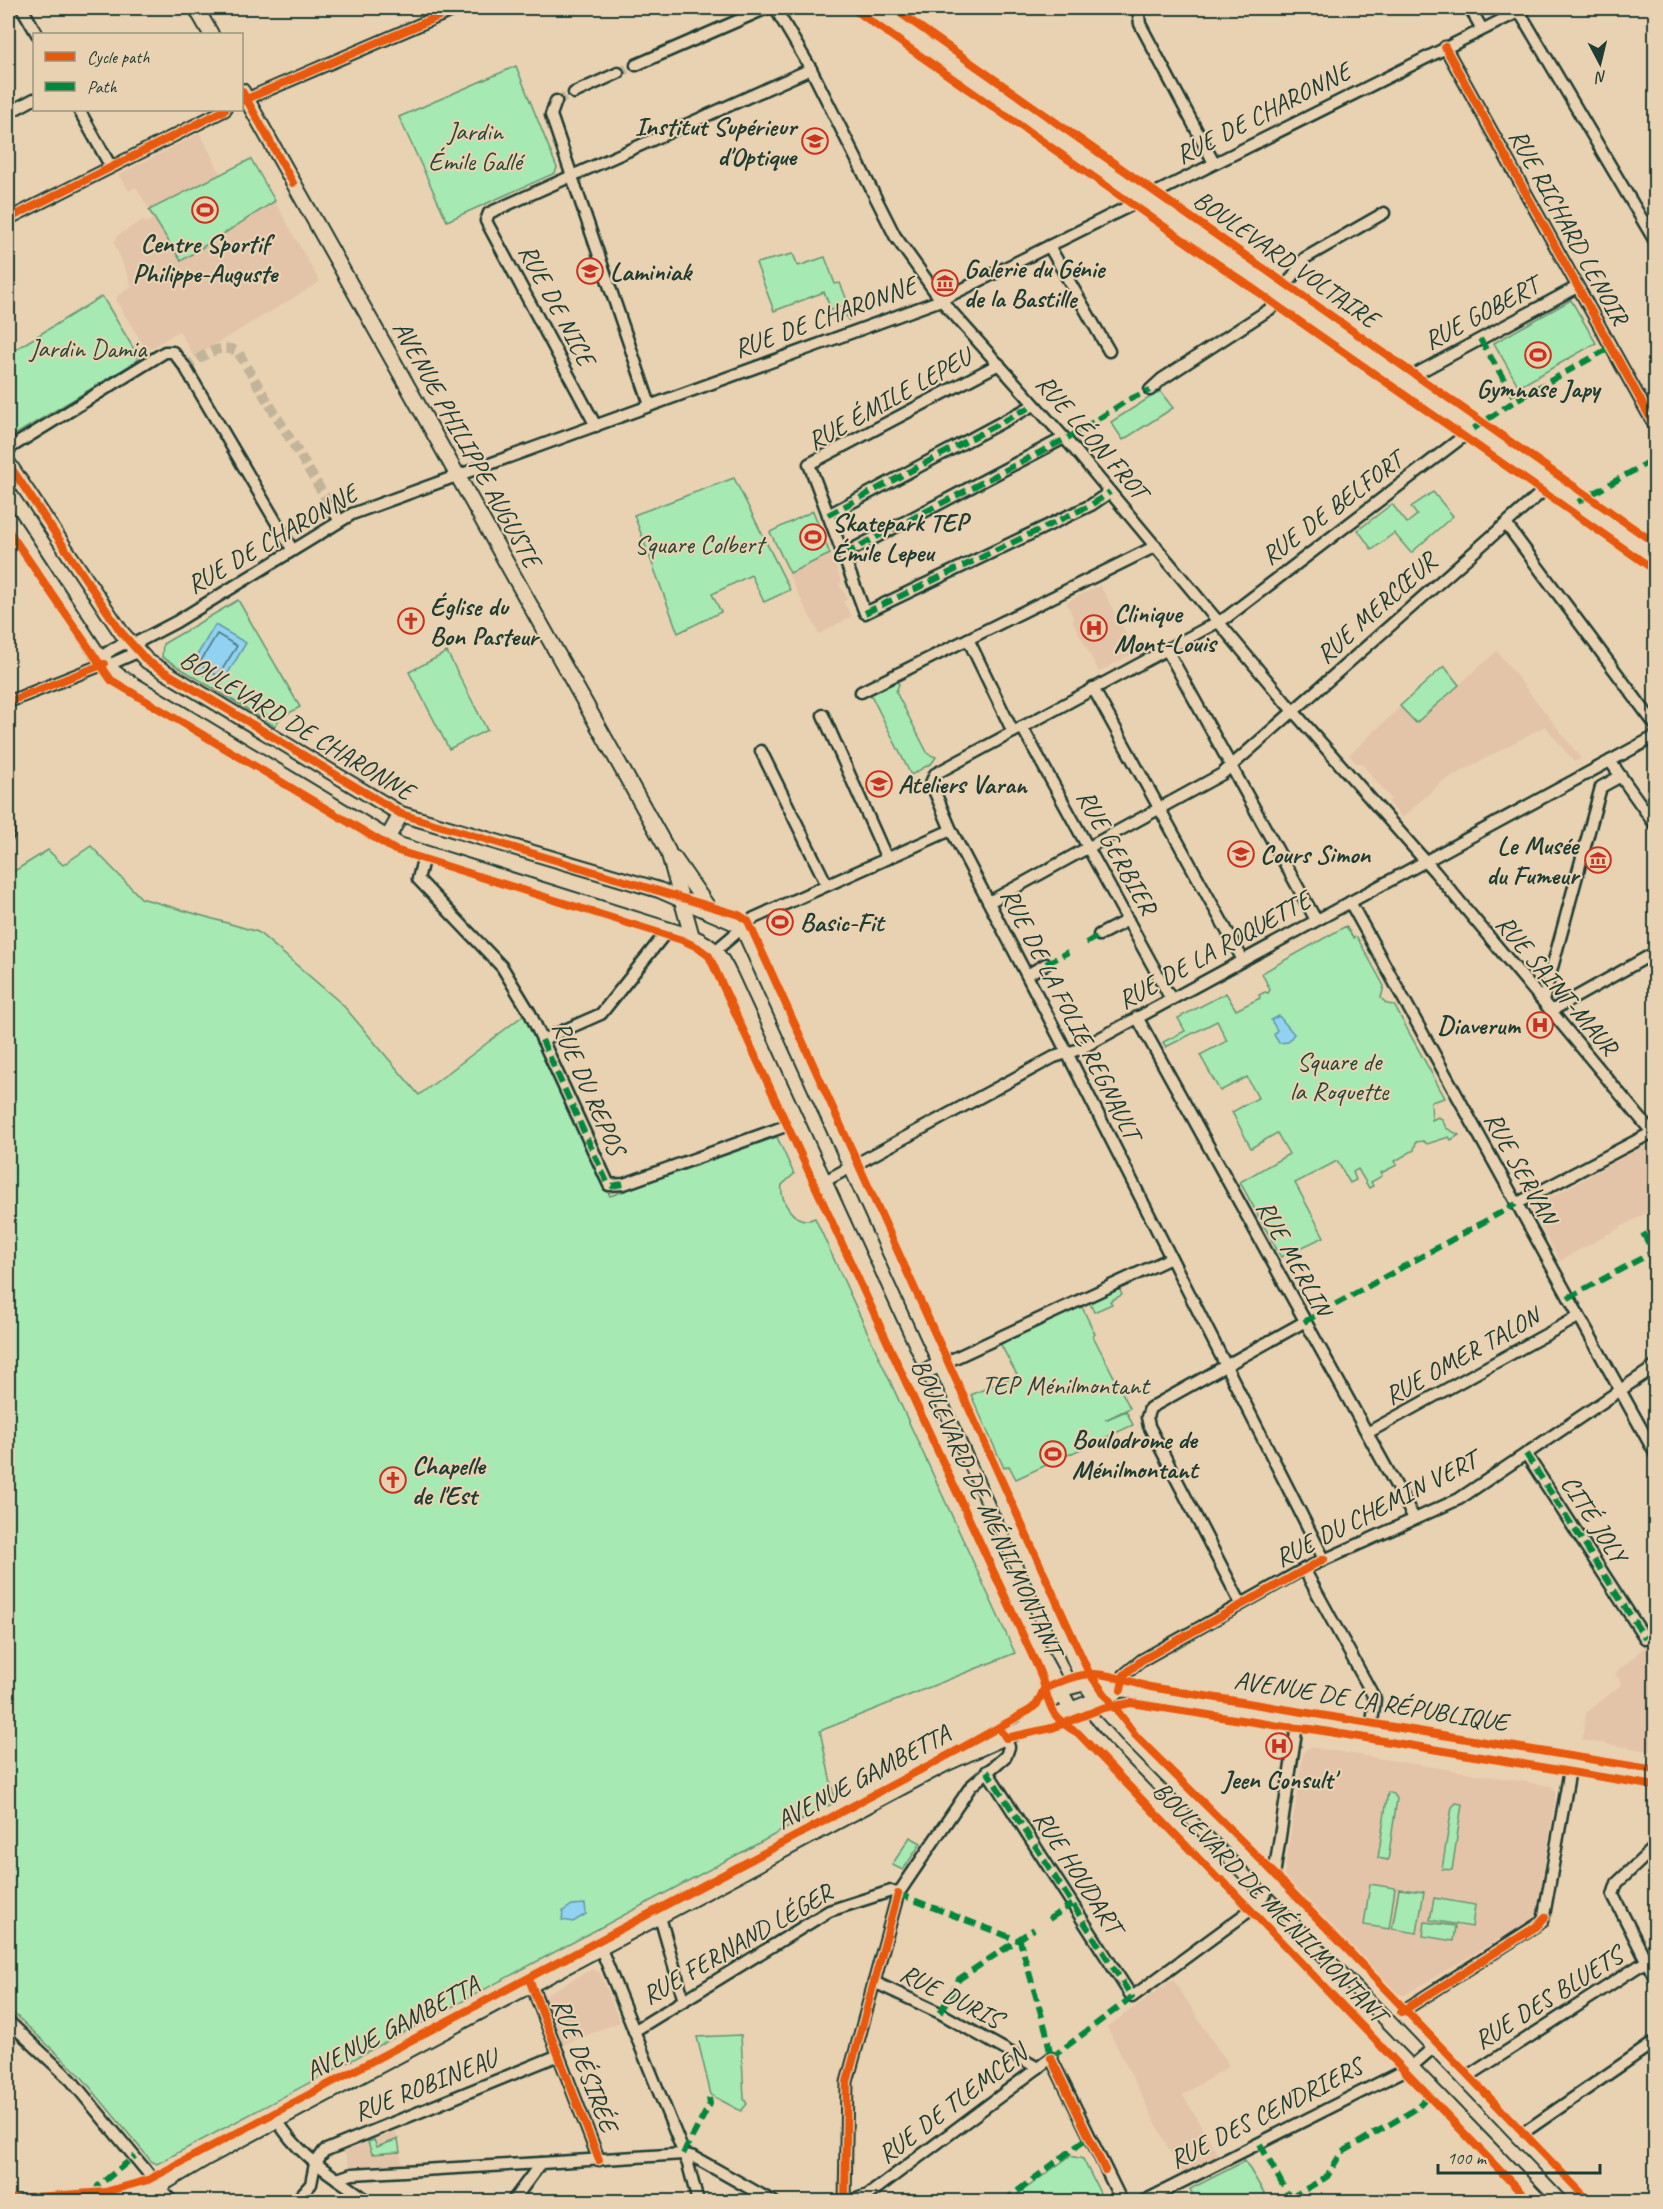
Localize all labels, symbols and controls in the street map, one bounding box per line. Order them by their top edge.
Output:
legend [33,33,243,111]
north arrow [1570,33,1630,93]
text: Cycle path [87,46,150,68]
street label: RUE DE CHARONNE [1170,53,1359,171]
text: N [1593,66,1608,88]
text: Path [87,76,117,98]
place label: Institut Supérieur d'Optique [635,110,799,173]
park label: Jardin Émile Gallé [428,115,525,178]
street label: RUE RICHARD LENOIR [1501,123,1638,333]
school or university icon: Institut Supérieur d'Optique [800,126,830,156]
street label: BOULEVARD VOLTAIRE [1187,183,1388,337]
sports icon: Centre Sportif Philippe-Auguste [190,195,220,225]
place label: Centre Sportif Philippe-Auguste [133,227,280,290]
street label: RUE DE NICE [511,239,605,375]
place label: Galerie du Génie de la Bastille [964,252,1107,315]
place label: Laminiak [610,255,693,288]
school or university icon: Laminiak [575,256,605,286]
street label: RUE GOBERT [1418,266,1549,357]
street label: RUE DE CHARONNE [729,267,924,365]
museum icon: Galerie du Génie de la Bastille [930,268,960,298]
street label: AVENUE PHILIPPE AUGUSTE [385,315,550,577]
park label: Jardin Damia [27,332,148,365]
street label: RUE ÉMILE LEPEU [801,338,981,458]
sports icon: Gymnase Japy [1523,340,1553,370]
street label: RUE LÉON FROT [1029,368,1159,510]
place label: Gymnase Japy [1476,372,1603,405]
street label: RUE DE BELFORT [1255,441,1413,572]
street label: RUE DE CHARONNE [181,475,367,601]
place label: Skatepark TEP Émile Lepeu [832,506,971,569]
sports icon: Skatepark TEP Émile Lepeu [798,522,828,552]
park label: Square Colbert [634,528,767,561]
street label: RUE MERCŒUR [1309,543,1445,671]
place label: Église du Bon Pasteur [430,590,541,653]
place label: Clinique Mont-Louis [1114,597,1219,660]
church icon: Église du Bon Pasteur [396,606,426,636]
hospital icon: Clinique Mont-Louis [1079,613,1109,643]
street label: BOULEVARD DE CHARONNE [174,642,423,810]
place label: Ateliers Varan [898,768,1029,801]
school or university icon: Ateliers Varan [864,769,894,799]
street label: RUE GERBIER [1069,784,1166,923]
place label: Le Musée du Fumeur [1487,829,1581,892]
place label: Cours Simon [1260,838,1371,871]
school or university icon: Cours Simon [1226,839,1256,869]
museum icon: Le Musée du Fumeur [1583,845,1613,875]
street label: RUE DE LA ROQUETTE [1112,882,1319,1017]
street label: RUE DE LA FOLIE REGNAULT [993,883,1151,1150]
place label: Basic-Fit [800,906,886,939]
sports icon: Basic-Fit [765,907,795,937]
street label: RUE SAINT-MAUR [1489,908,1627,1064]
place label: Diaverum [1438,1009,1521,1042]
hospital icon: Diaverum [1525,1010,1555,1040]
street label: RUE DU REPOS [545,1016,635,1163]
park label: Square de la Roquette [1290,1045,1390,1108]
street label: RUE SERVAN [1477,1106,1567,1234]
street label: RUE MERLIN [1249,1194,1341,1325]
street label: RUE OMER TALON [1379,1298,1549,1412]
street label: BOULEVARD DE MÉNILMONTANT [904,1353,1073,1665]
park label: TEP Ménilmontant [981,1369,1151,1402]
place label: Boulodrome de Ménilmontant [1072,1423,1200,1486]
sports icon: Boulodrome de Ménilmontant [1038,1439,1068,1469]
street label: RUE DU CHEMIN VERT [1269,1441,1489,1574]
place label: Chapelle de l'Est [412,1449,487,1512]
church icon: Chapelle de l'Est [378,1465,408,1495]
street label: CITÉ JOLY [1553,1469,1637,1572]
street label: AVENUE DE LA RÉPUBLIQUE [1232,1663,1513,1739]
street label: AVENUE GAMBETTA [770,1716,957,1837]
hospital icon: Jeen Consult' [1264,1731,1294,1761]
place label: Jeen Consult' [1221,1763,1340,1796]
street label: BOULEVARD DE MÉNILMONTANT [1146,1774,1398,2034]
street label: RUE HOUDART [1026,1804,1133,1945]
street label: RUE FERNAND LÉGER [636,1875,841,2012]
street label: RUE DES BLUETS [1468,1937,1633,2057]
street label: RUE DURIS [895,1956,1012,2038]
street label: AVENUE GAMBETTA [299,1967,486,2088]
street label: RUE DÉSIRÉE [545,1994,627,2139]
street label: RUE DE TLEMCEN [871,2035,1037,2171]
street label: RUE ROBINEAU [349,2040,505,2129]
street label: RUE DES CENDRIERS [1164,2048,1372,2176]
scale bar [1438,2137,1600,2175]
text: 100 m [1447,2147,1488,2169]

